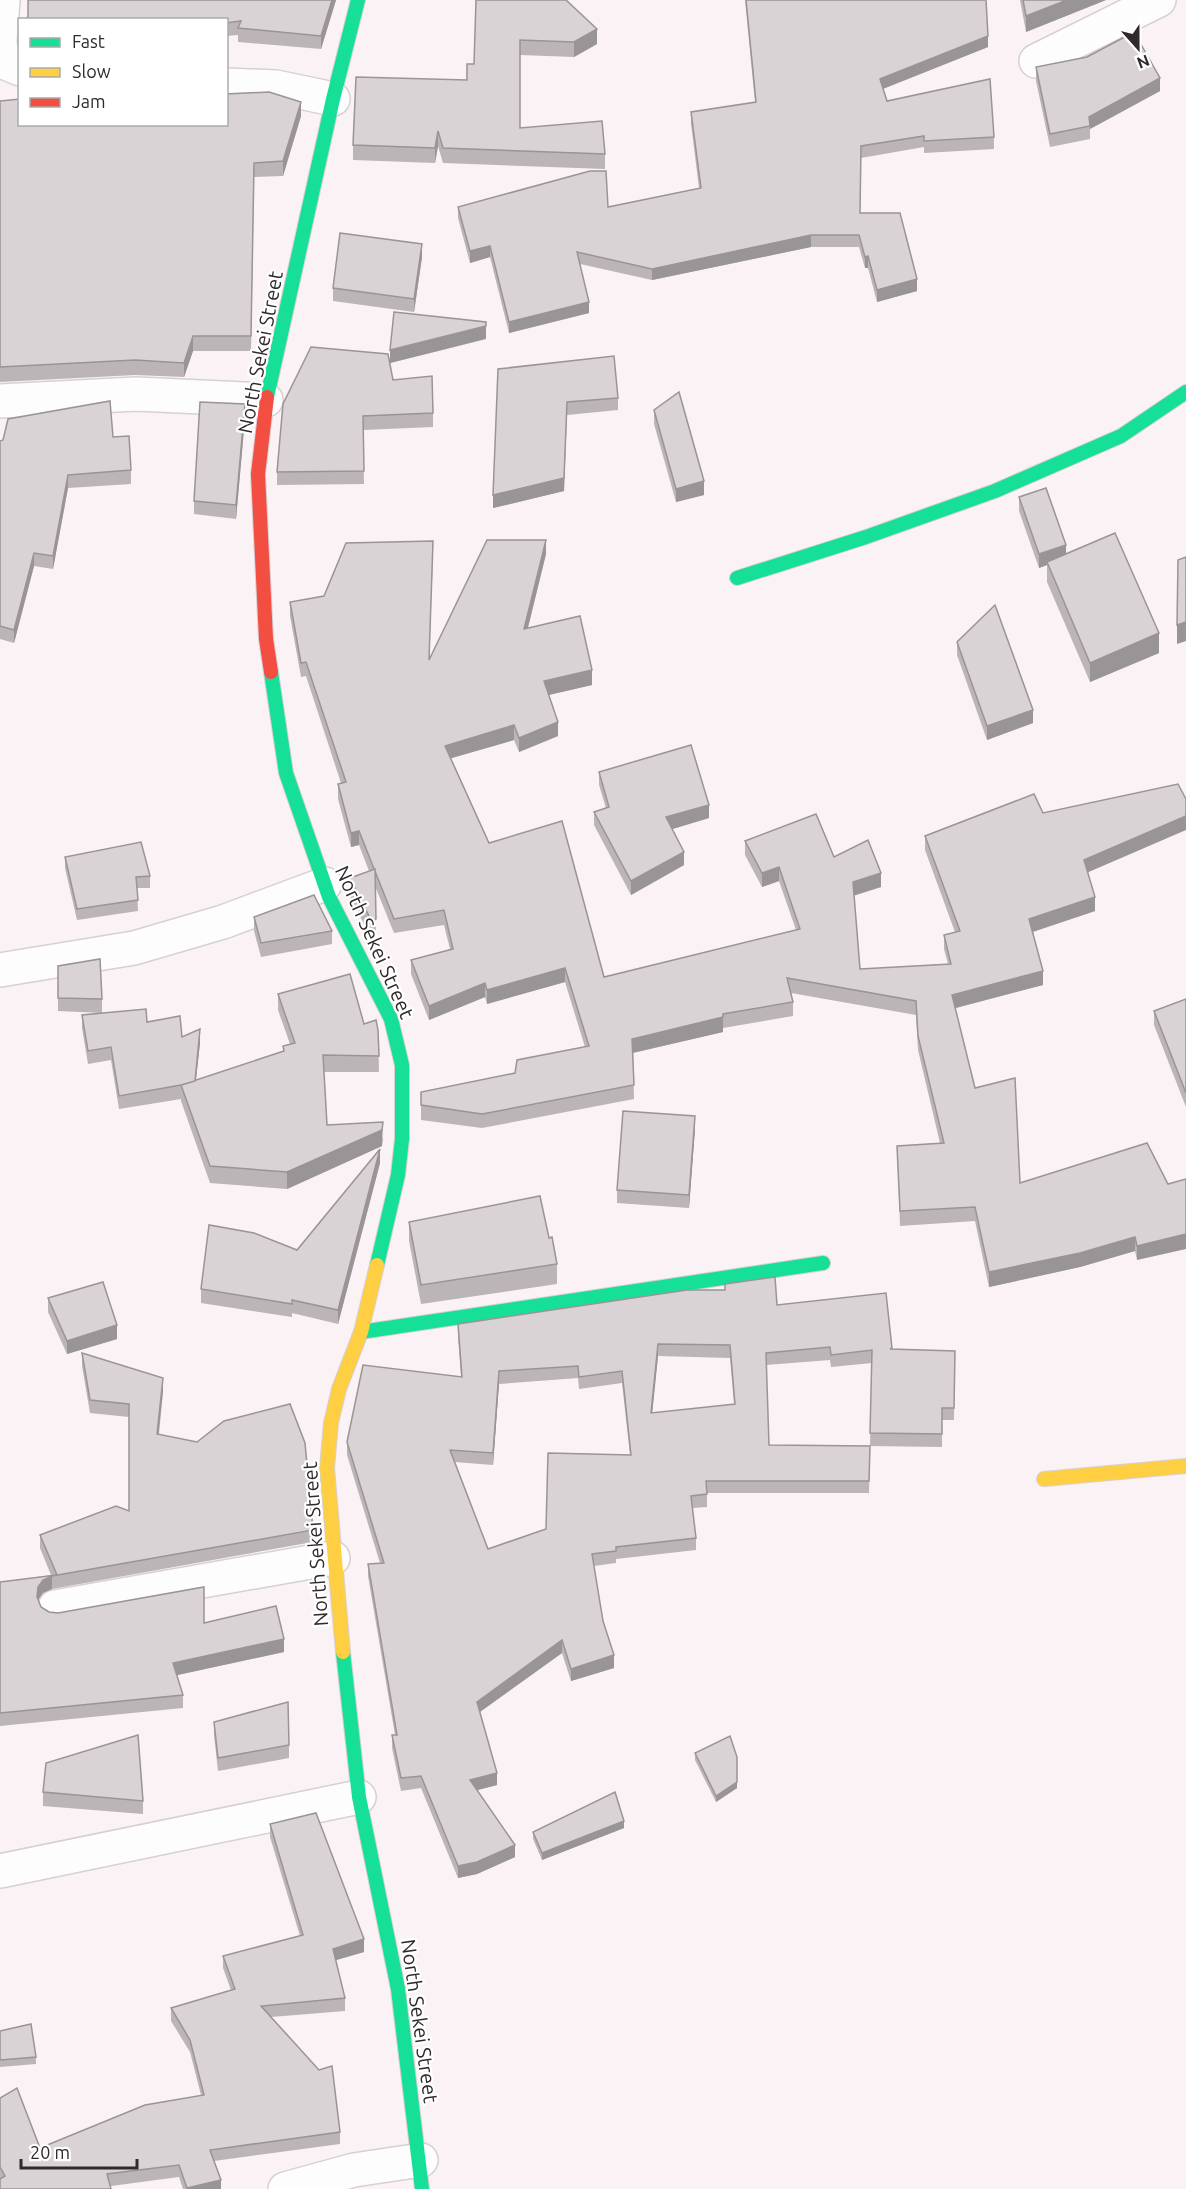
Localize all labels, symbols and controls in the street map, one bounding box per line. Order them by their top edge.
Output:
legend [18,18,228,126]
north arrow [1108,18,1168,78]
text: Fast [72,31,105,51]
text: N [1135,51,1152,73]
text: Slow [72,61,111,81]
text: Jam [72,91,106,111]
street label: North Sekei Street [233,269,287,435]
street label: North Sekei Street [331,862,419,1022]
street label: North Sekei Street [298,1461,332,1627]
street label: North Sekei Street [397,1938,443,2104]
scale bar [21,2132,136,2170]
text: 20 m [30,2142,70,2162]

